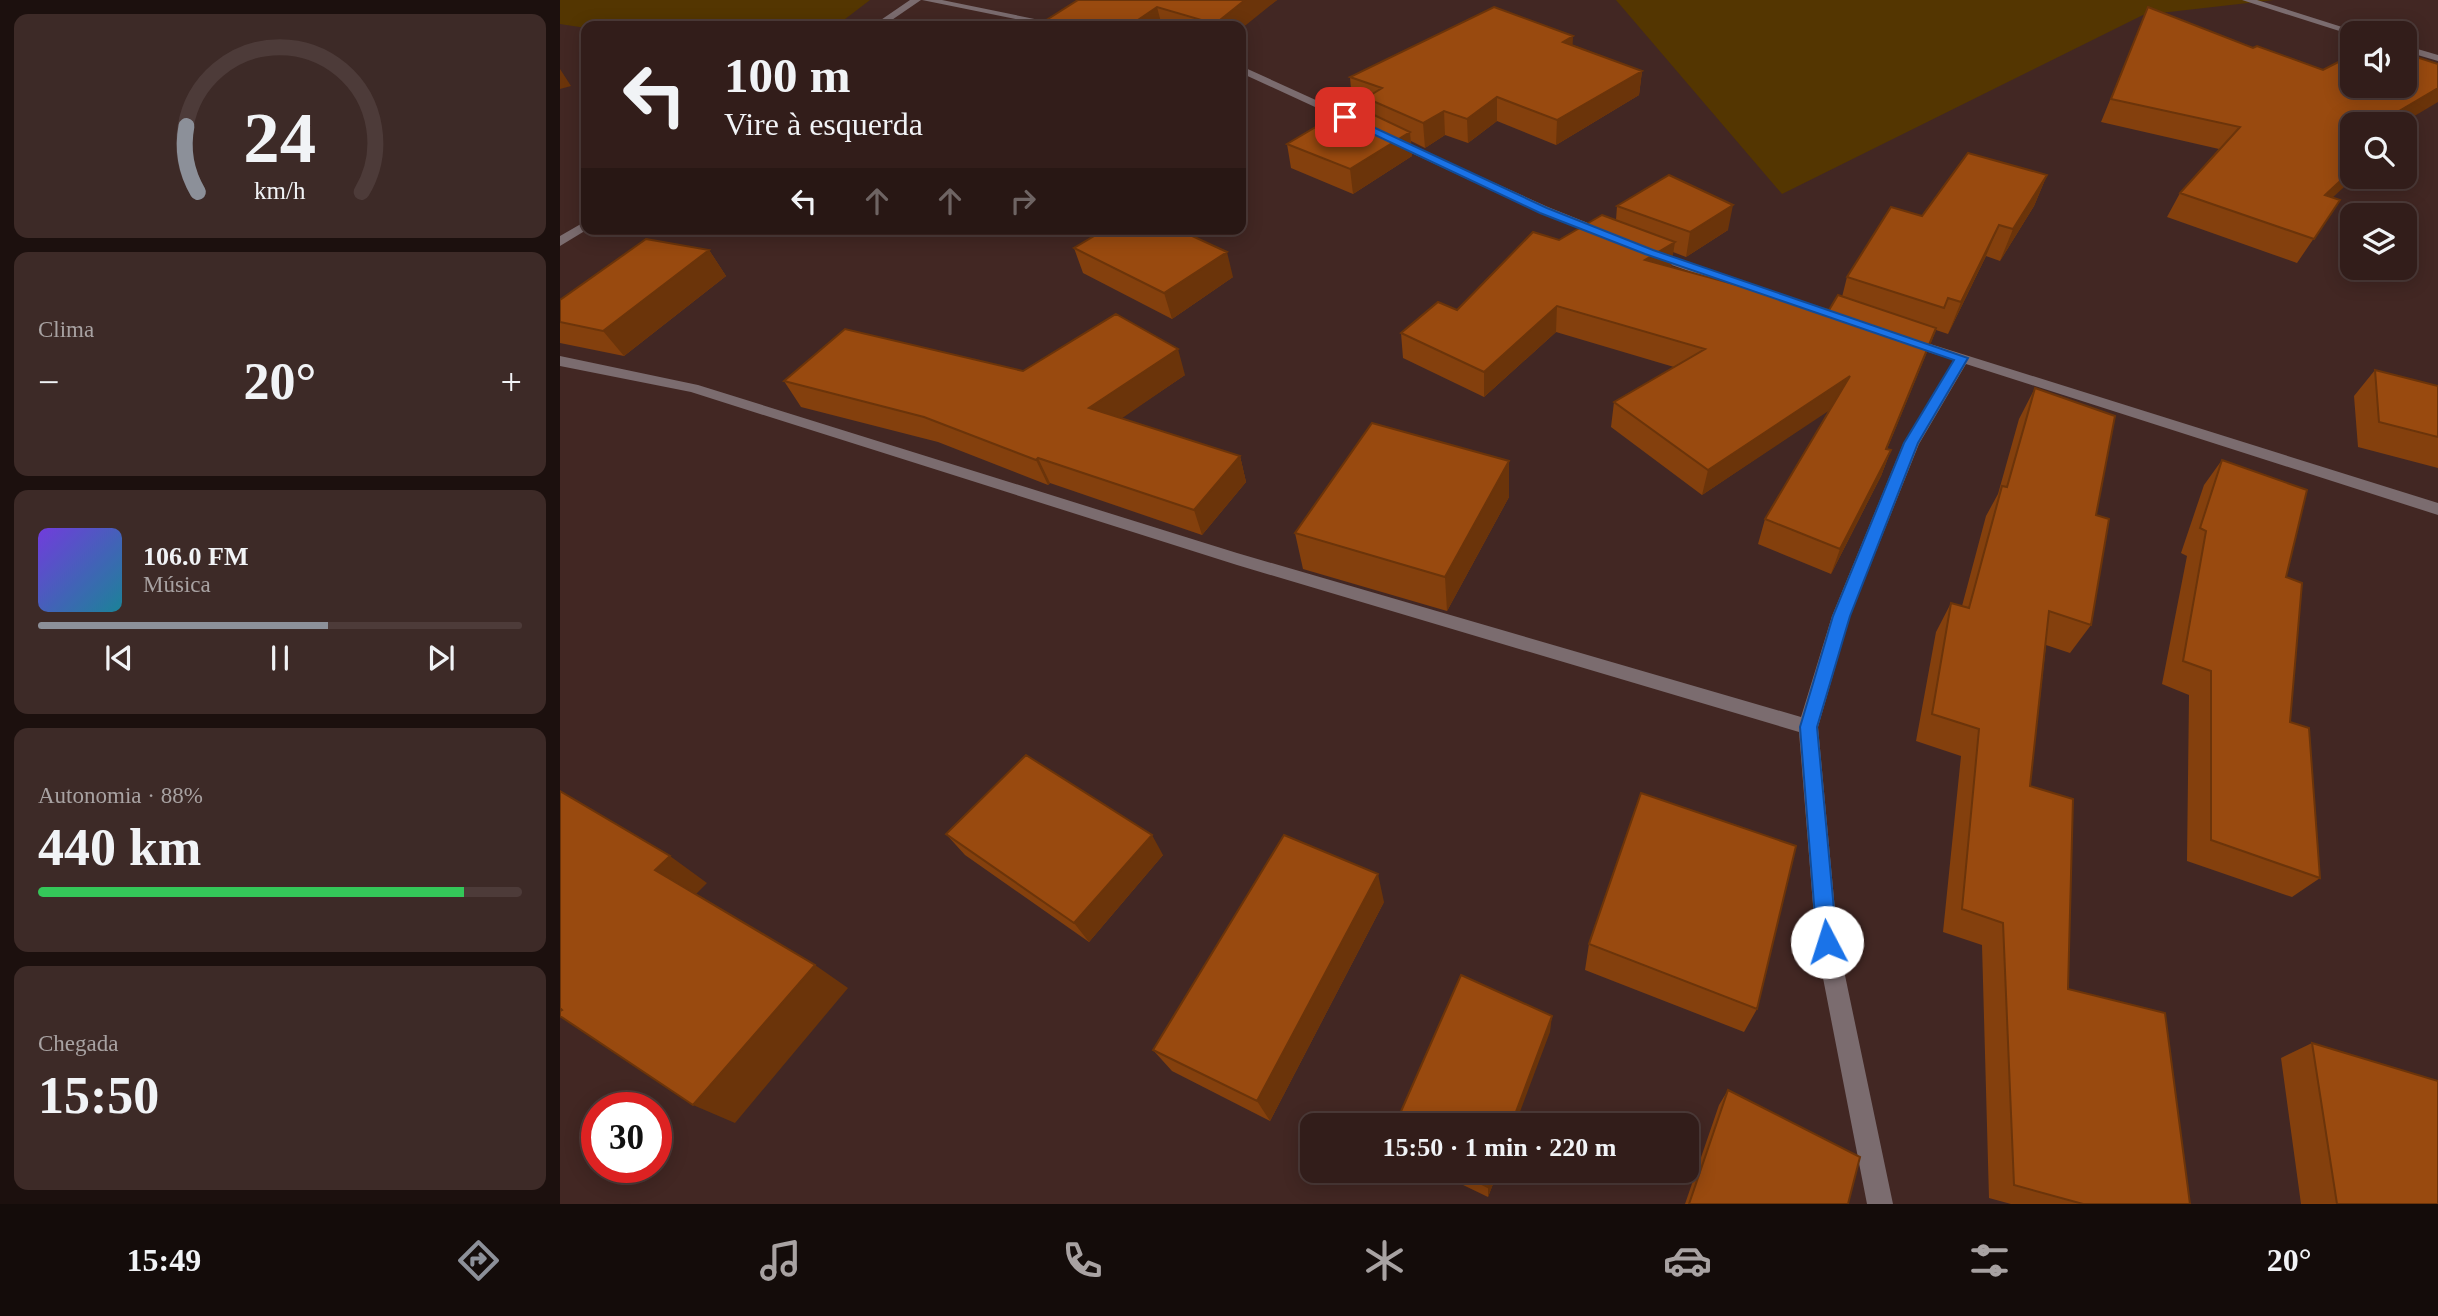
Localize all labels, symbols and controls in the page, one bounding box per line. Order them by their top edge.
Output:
map controls [2340,21,2417,280]
button: sound [2340,21,2417,98]
text: 100 m [724,48,851,103]
icon: left [609,49,700,140]
pin [1315,87,1375,147]
text: 24 [244,97,316,178]
icon: arrive [1326,98,1364,136]
text: Vire à esquerda [724,106,923,142]
button: search [2340,112,2417,189]
text: km/h [254,177,306,204]
icon: left [785,182,823,220]
icon: ahead [858,182,896,220]
icon: ahead [931,182,969,220]
icon: right [1004,182,1042,220]
button: layers [2340,203,2417,280]
text: Clima [38,317,94,342]
text: 20° [244,353,316,410]
text: − [38,361,59,403]
text: + [501,361,522,403]
text: 106.0 FM [143,542,248,571]
text: Música [143,572,211,597]
icon: previous [100,639,138,677]
icon: pause [261,639,299,677]
icon: next [422,639,460,677]
text: Autonomia · 88% [38,783,203,808]
text: 440 km [38,819,201,876]
position arrow [1790,905,1864,979]
text: Chegada [38,1031,118,1056]
text: 15:50 [38,1067,159,1124]
speed limit sign: 30 [581,1092,672,1183]
text: 15:50 · 1 min · 220 m [1383,1133,1617,1162]
icon: directions [454,1236,503,1285]
icon: music [756,1236,805,1285]
icon: phone [1058,1236,1107,1285]
icon: climate [1360,1236,1409,1285]
icon: car [1663,1236,1712,1285]
icon: filters [1965,1236,2014,1285]
text: 15:49 [127,1242,201,1278]
text: 20° [2267,1242,2311,1278]

